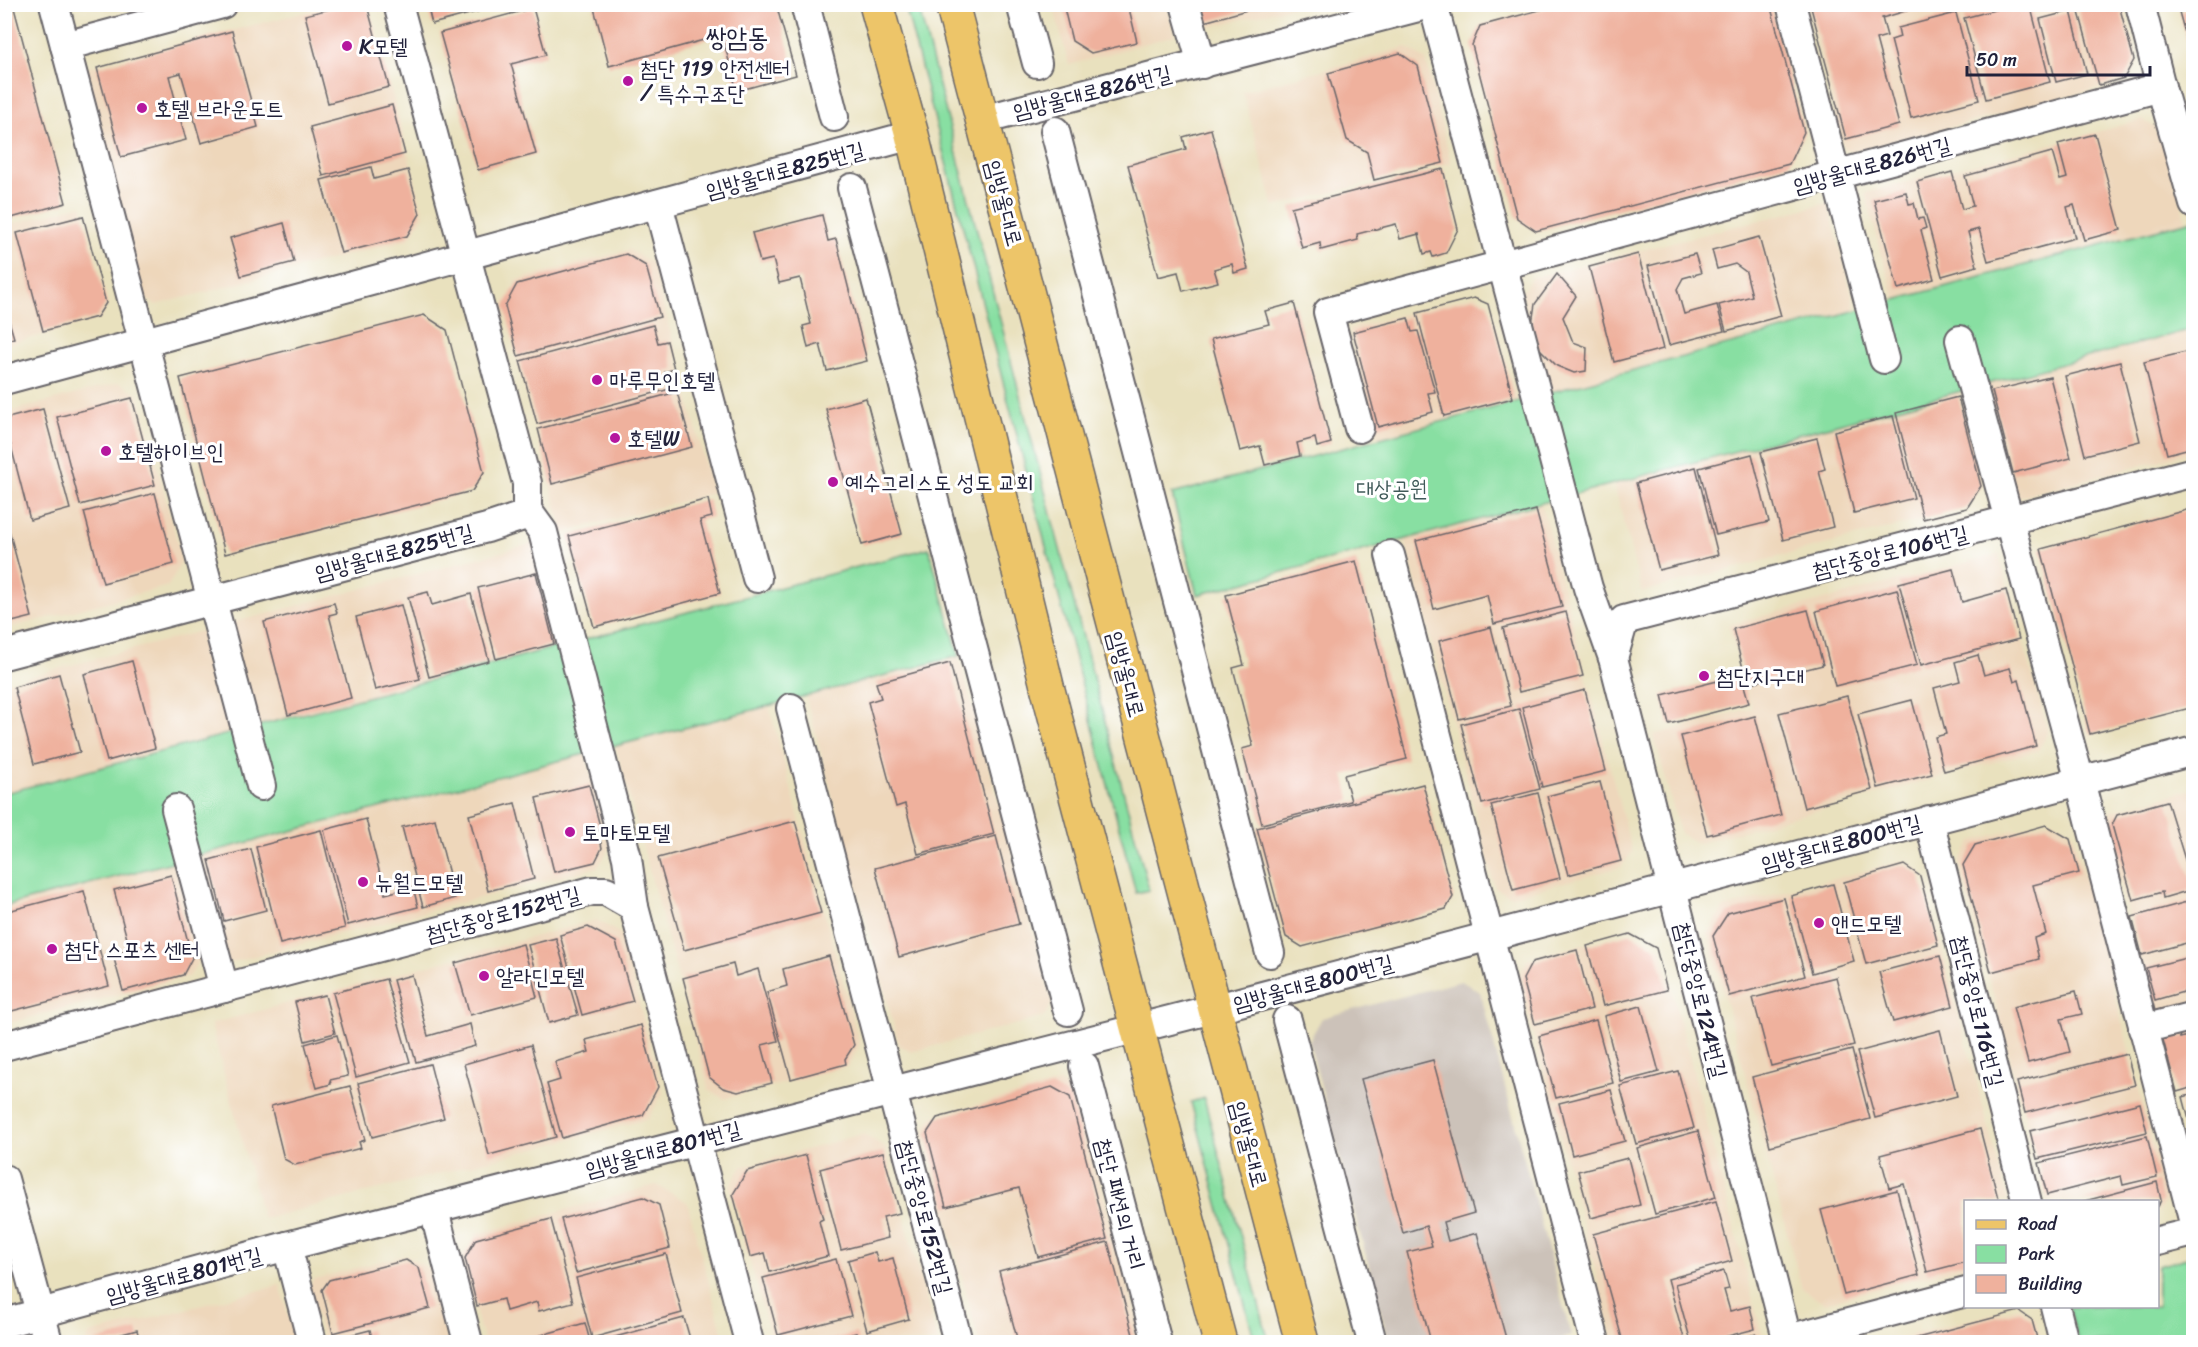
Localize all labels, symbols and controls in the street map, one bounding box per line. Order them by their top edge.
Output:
district label: 쌍암동 [706,14,768,60]
place label: K모텔 [359,27,408,66]
marker: K모텔 [340,39,354,53]
scale bar [1967,39,2150,77]
text: 50 m [1976,44,2017,76]
place label: 첨단 119 안전센터 / 특수구조단 [640,49,790,113]
street label: 임방울대로826번길 [1008,53,1176,131]
marker: 첨단 119 안전센터 / 특수구조단 [621,74,635,88]
place label: 호텔 브라운도트 [154,89,284,128]
marker: 호텔 브라운도트 [135,101,149,115]
street label: 임방울대로826번길 [1789,125,1956,205]
street label: 임방울대로825번길 [701,130,869,210]
street label: 임방울대로 [974,155,1034,251]
place label: 마루무인호텔 [609,361,716,400]
marker: 마루무인호텔 [590,373,604,387]
place label: 호텔W [627,419,680,458]
marker: 호텔W [608,431,622,445]
place label: 호텔하이브인 [118,432,224,471]
marker: 호텔하이브인 [99,444,113,458]
place label: 예수그리스도 성도 교회 [845,463,1033,502]
park label: 대상공원 [1357,469,1427,508]
marker: 예수그리스도 성도 교회 [826,475,840,489]
street label: 임방울대로825번길 [310,512,478,592]
street label: 첨단중앙로106번길 [1808,514,1973,590]
street label: 임방울대로 [1096,626,1156,722]
place label: 첨단지구대 [1716,657,1805,696]
marker: 첨단지구대 [1697,669,1711,683]
street label: 임방울대로800번길 [1756,803,1926,883]
place label: 토마토모텔 [582,813,671,852]
marker: 토마토모텔 [563,825,577,839]
place label: 뉴월드모텔 [375,863,464,902]
street label: 첨단중앙로152번길 [421,874,585,953]
marker: 뉴월드모텔 [356,875,370,889]
place label: 앤드모텔 [1831,904,1902,943]
marker: 앤드모텔 [1812,916,1826,930]
street label: 첨단중앙로124번길 [1663,918,1739,1083]
place label: 첨단 스포츠 센터 [64,930,199,969]
street label: 첨단중앙로116번길 [1940,931,2016,1091]
marker: 첨단 스포츠 센터 [45,942,59,956]
street label: 임방울대로800번길 [1228,943,1398,1023]
place label: 알라딘모텔 [496,957,585,996]
marker: 알라딘모텔 [477,969,491,983]
street label: 임방울대로 [1219,1096,1279,1192]
street label: 임방울대로801번길 [580,1109,746,1189]
street label: 첨단 패션의 거리 [1084,1134,1156,1274]
street label: 첨단중앙로152번길 [886,1135,965,1299]
legend [1964,1200,2159,1308]
text: Road [2018,1208,2058,1240]
street label: 임방울대로801번길 [101,1235,267,1315]
text: Park [2018,1238,2055,1270]
text: Building [2018,1268,2082,1300]

